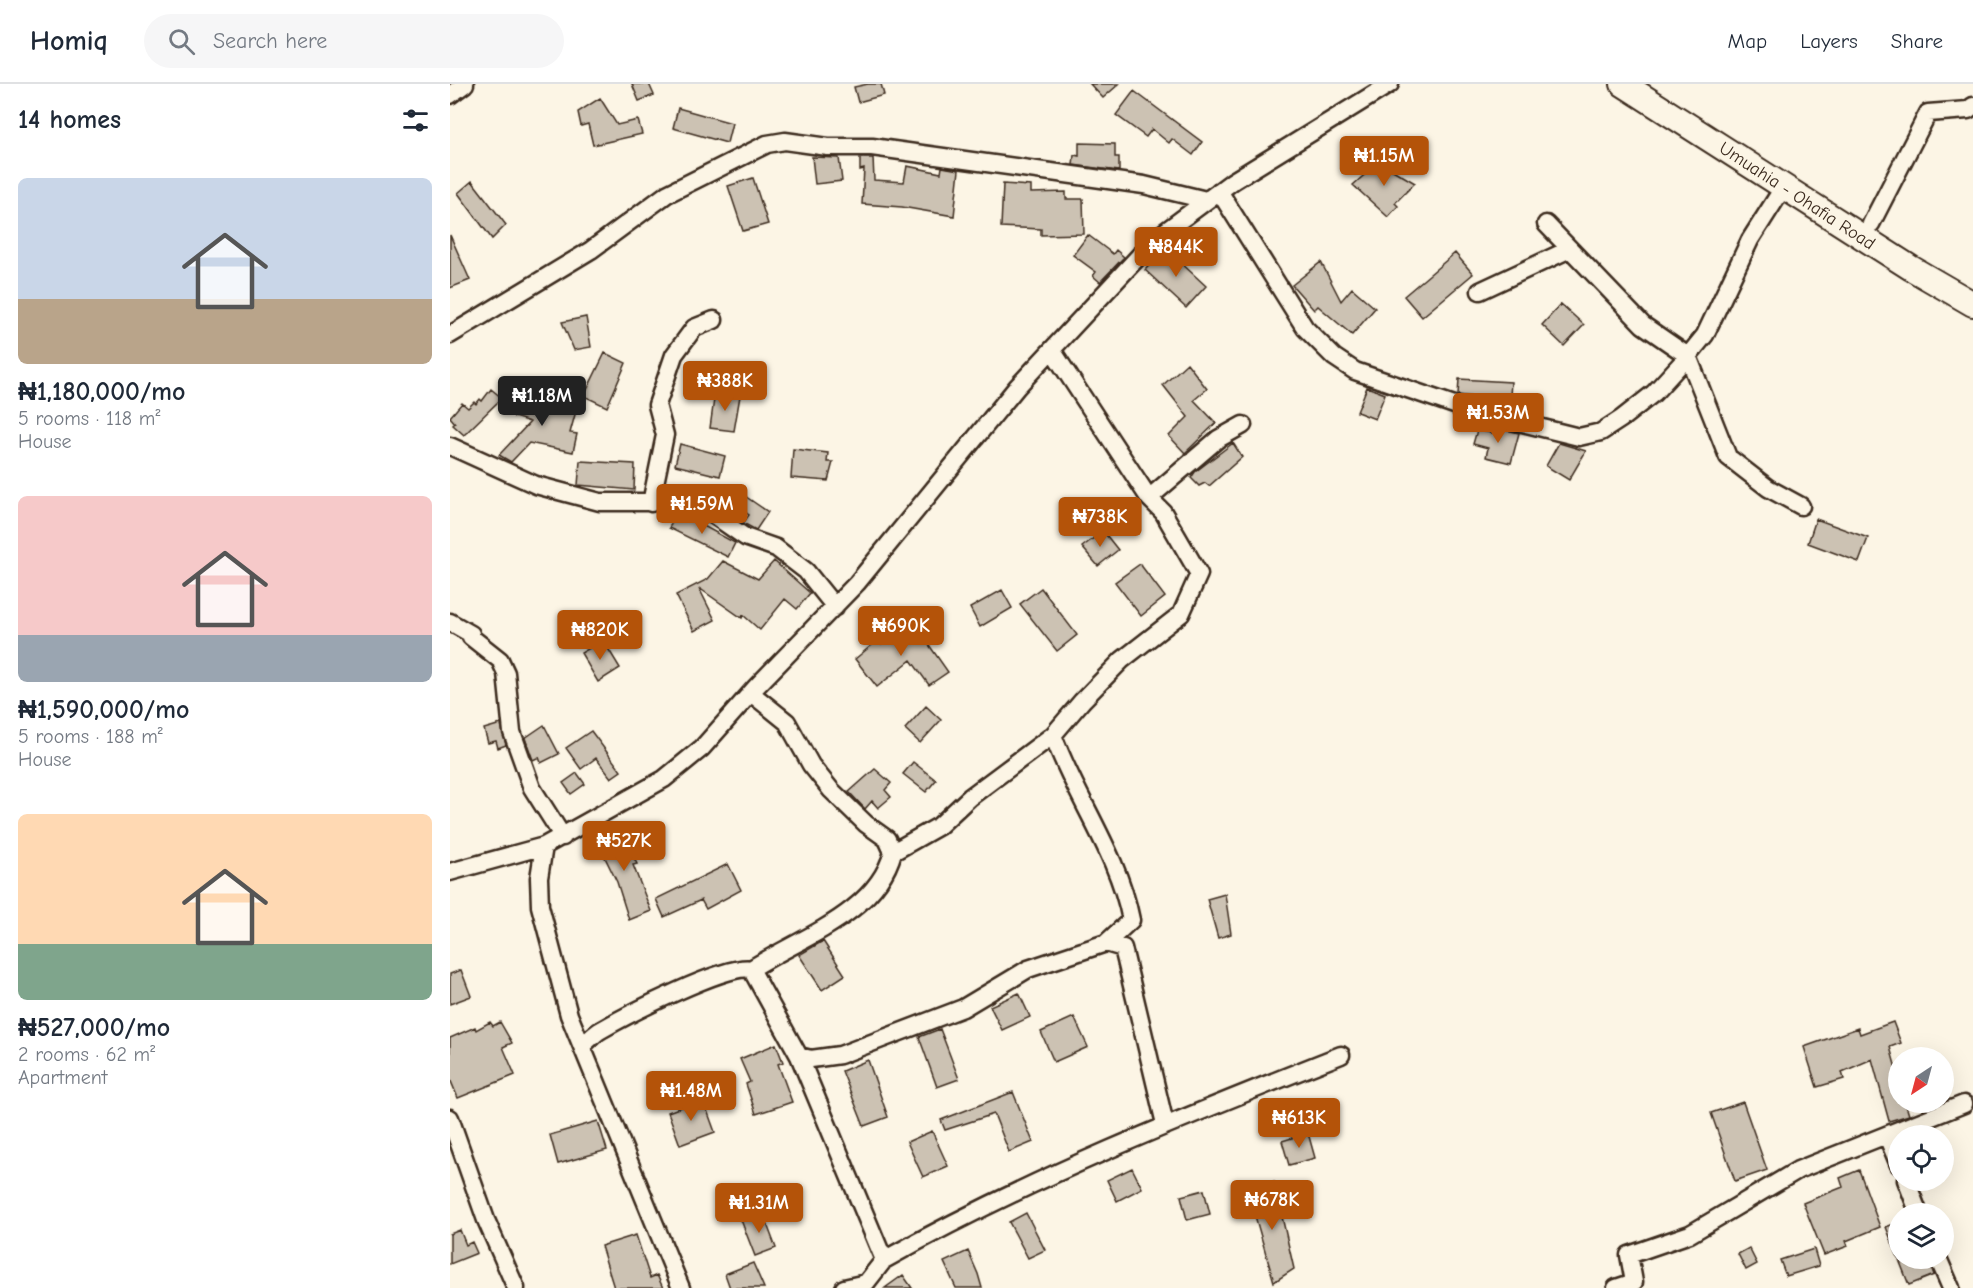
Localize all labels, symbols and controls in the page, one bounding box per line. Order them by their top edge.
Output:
search box [144,14,564,68]
text: Homiq [30,25,108,57]
icon: search [165,25,198,58]
text: Search here [213,28,327,54]
text: Map [1728,29,1767,53]
text: Layers [1800,29,1858,53]
text: Share [1891,29,1943,53]
icon: filters [399,104,432,137]
text: 14 homes [18,105,121,135]
pin: ₦1.15M [1335,136,1433,187]
street label: Umuahia - Ohafia Road [1715,138,1879,254]
text: ₦1.15M [1354,144,1414,167]
icon: home [171,217,279,325]
pin: ₦844K [1134,227,1218,278]
text: ₦844K [1149,235,1203,258]
pin: ₦388K [683,361,767,412]
text: ₦388K [697,369,753,392]
pin: ₦1.18M [493,376,591,427]
text: ₦1,180,000/mo [18,377,185,407]
text: ₦1.18M [512,384,572,407]
pin: ₦1.53M [1449,393,1547,444]
text: ₦1.53M [1467,401,1529,424]
text: 5 rooms · 118 m² [18,407,160,430]
text: House [18,430,72,453]
pin: ₦1.59M [653,484,751,535]
text: ₦1.59M [670,492,734,515]
pin: ₦738K [1058,497,1142,548]
text: ₦738K [1073,505,1127,528]
icon: home [171,535,279,643]
pin: ₦690K [859,606,943,657]
pin: ₦820K [558,610,642,661]
text: ₦690K [872,614,930,637]
text: ₦820K [571,618,629,641]
text: ₦1,590,000/mo [18,695,189,725]
text: 5 rooms · 188 m² [18,725,163,748]
text: House [18,748,72,771]
pin: ₦527K [582,821,666,872]
text: ₦527K [596,829,652,852]
icon: home [171,853,279,961]
text: ₦527,000/mo [18,1013,170,1043]
text: 2 rooms · 62 m² [18,1043,155,1066]
north arrow [1888,1047,1954,1113]
map controls [1888,1047,1954,1269]
text: Apartment [18,1066,108,1089]
pin: ₦1.48M [642,1071,740,1122]
text: ₦1.48M [660,1079,722,1102]
pin: ₦613K [1257,1098,1341,1149]
text: ₦613K [1272,1106,1326,1129]
button: locate [1888,1125,1954,1191]
pin: ₦678K [1230,1180,1314,1231]
pin: ₦1.31M [710,1183,808,1234]
text: ₦678K [1245,1188,1299,1211]
text: ₦1.31M [729,1191,789,1214]
button: layers [1888,1203,1954,1269]

